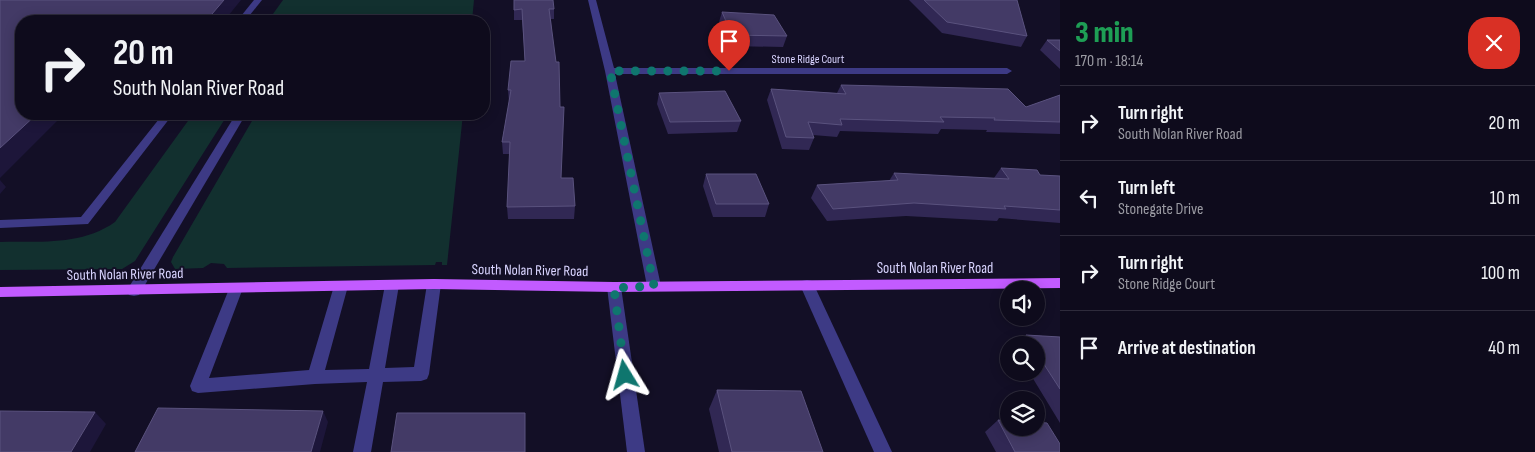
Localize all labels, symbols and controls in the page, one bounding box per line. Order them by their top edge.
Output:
text: 3 min [1075,15,1134,51]
button: close [1468,17,1520,69]
pin [708,20,750,71]
icon: arrive [715,27,743,55]
text: 20 m [113,32,174,75]
icon: right [30,35,95,100]
street label: Stone Ridge Court [772,52,845,67]
text: 170 m · 18:14 [1075,52,1143,71]
text: South Nolan River Road [113,75,284,102]
text: Turn right [1118,102,1183,125]
icon: right [1075,109,1103,137]
text: 20 m [1488,112,1520,135]
text: South Nolan River Road [1118,125,1242,144]
text: Turn left [1118,177,1175,200]
icon: left [1075,184,1103,212]
text: 10 m [1490,187,1520,210]
text: Stonegate Drive [1118,200,1204,219]
text: Turn right [1118,252,1183,275]
street label: South Nolan River Road [877,259,993,278]
icon: right [1075,259,1103,287]
street label: South Nolan River Road [472,260,588,281]
text: 100 m [1481,262,1520,285]
street label: South Nolan River Road [67,264,183,285]
text: Stone Ridge Court [1118,275,1215,294]
map controls [1000,281,1045,436]
button: sound [1000,281,1045,326]
icon: arrive [1075,334,1103,362]
button: search [1000,336,1045,381]
text: Arrive at destination [1118,337,1256,360]
text: 40 m [1488,337,1520,360]
position arrow [598,348,650,400]
button: layers [1000,391,1045,436]

